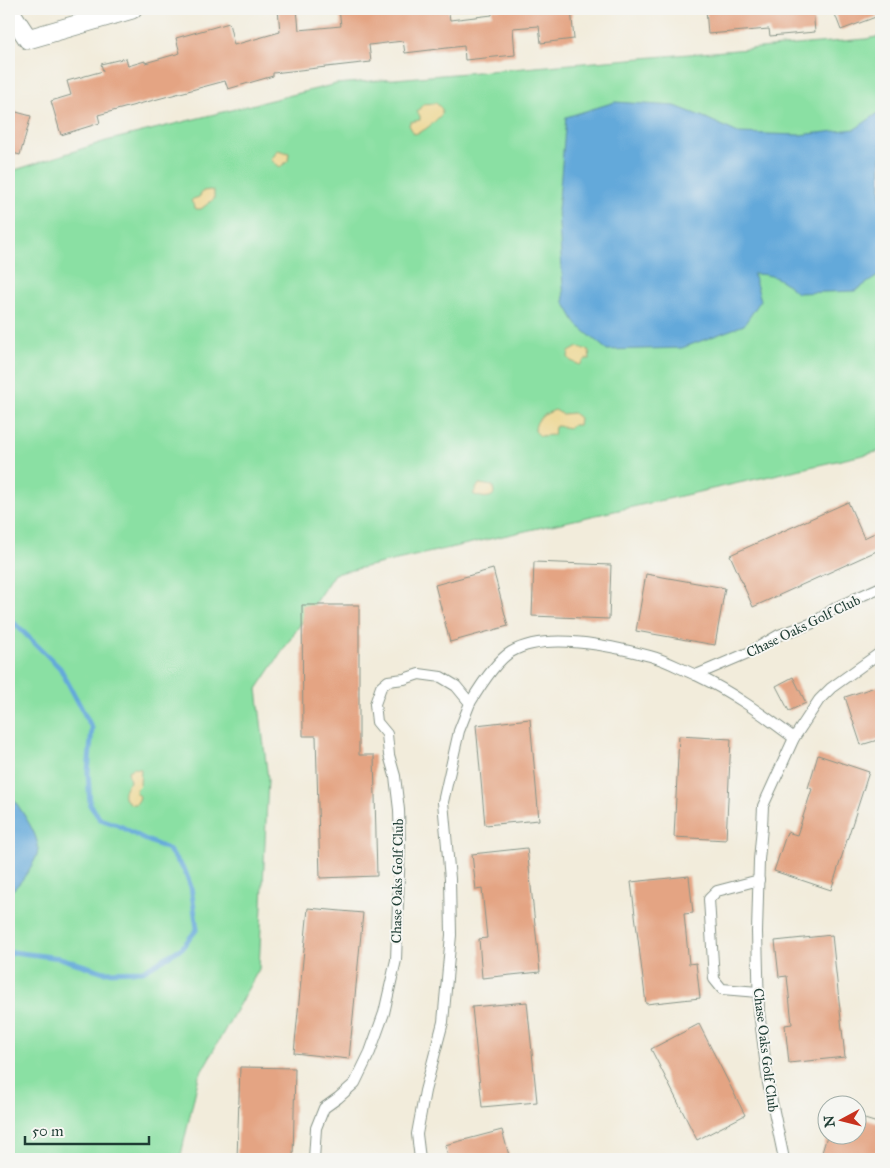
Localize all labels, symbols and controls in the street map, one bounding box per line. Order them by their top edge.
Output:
street label: Chase Oaks Golf Club [743,591,863,661]
street label: Chase Oaks Golf Club [388,818,407,944]
street label: Chase Oaks Golf Club [749,987,782,1113]
north arrow [818,1096,868,1146]
scale bar [25,1113,149,1145]
text: N [820,1114,839,1128]
text: 50 m [32,1122,64,1140]

